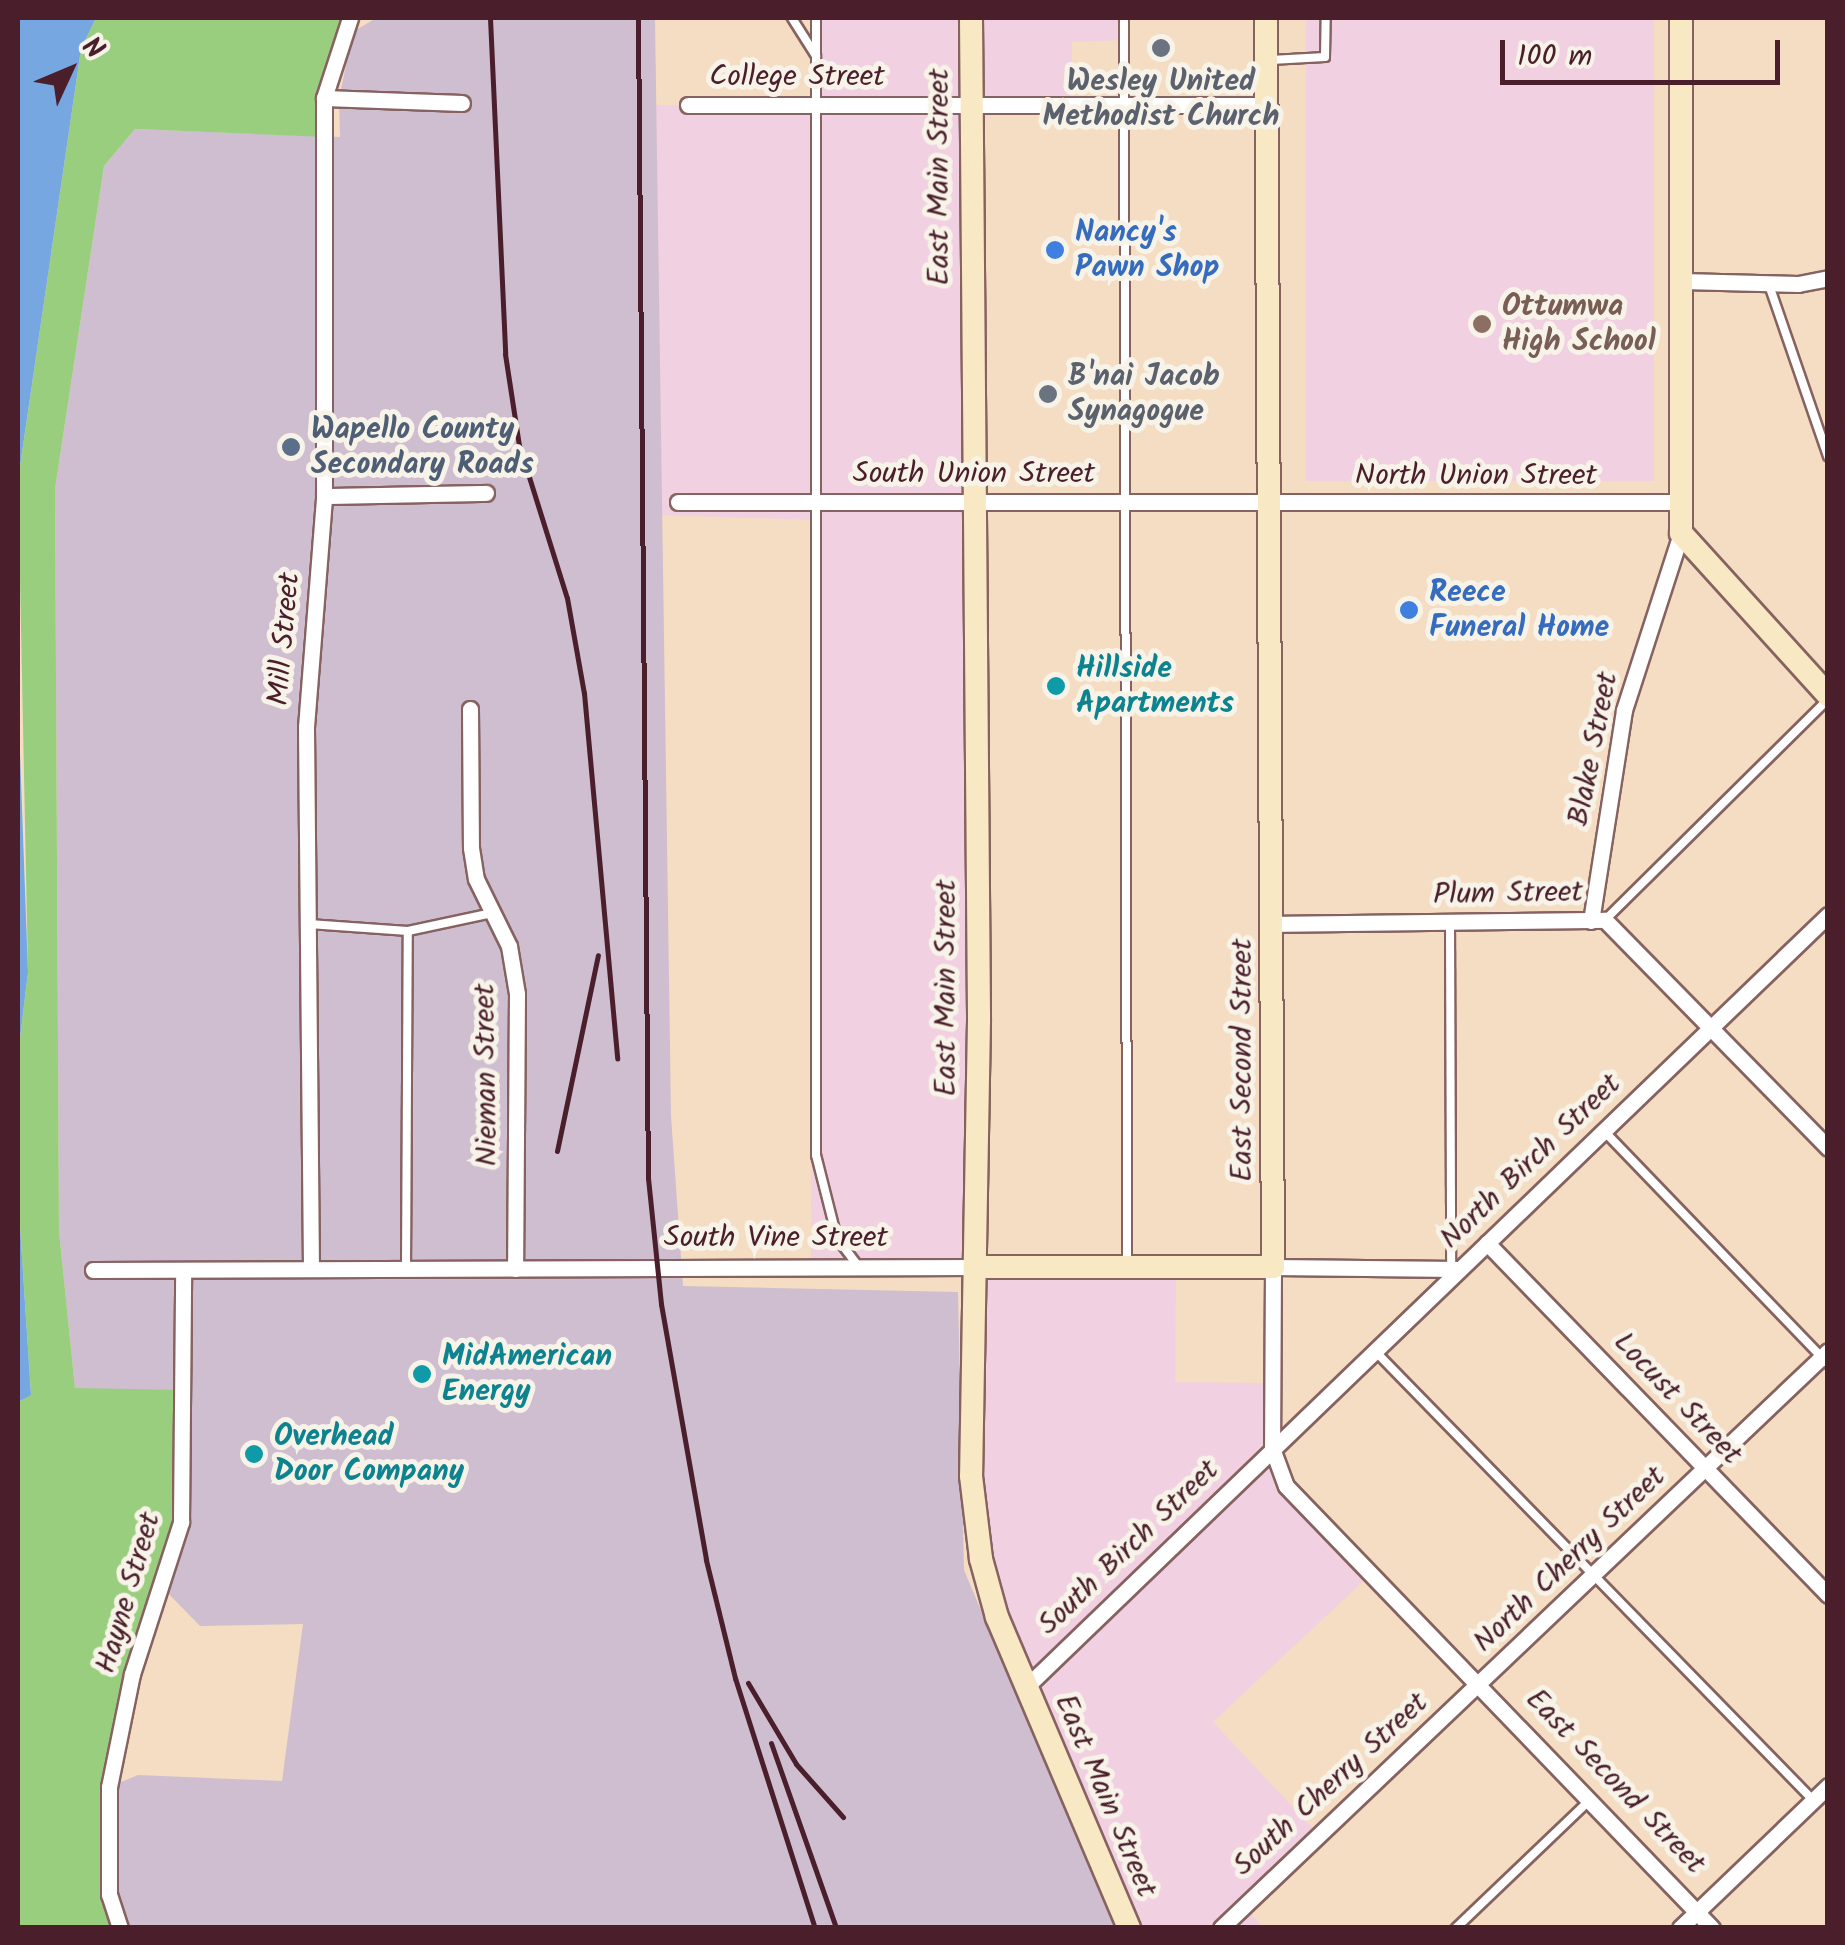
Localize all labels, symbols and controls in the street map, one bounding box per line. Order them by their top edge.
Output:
north arrow [20,20,120,120]
scale bar [1505,20,1785,82]
text: N [70,27,114,71]
text: 100 m [1517,33,1592,81]
marker: Wesley United Methodist Church [1150,37,1172,59]
street label: College Street [709,59,885,95]
place label: Wesley United Methodist Church [1043,64,1279,134]
street label: East Main Street [922,68,958,286]
place label: Nancy's Pawn Shop [1075,215,1220,286]
marker: Nancy's Pawn Shop [1044,239,1066,261]
place label: Ottumwa High School [1502,289,1656,360]
marker: Ottumwa High School [1471,313,1493,335]
place label: B'nai Jacob Synagogue [1068,359,1220,430]
marker: B'nai Jacob Synagogue [1037,383,1059,405]
place label: Wapello County Secondary Roads [311,412,534,482]
marker: Wapello County Secondary Roads [280,436,302,458]
street label: South Union Street [853,456,1095,492]
street label: North Union Street [1355,458,1597,494]
street label: Mill Street [261,571,309,707]
place label: Reece Funeral Home [1429,575,1609,646]
marker: Reece Funeral Home [1398,599,1420,621]
place label: Hillside Apartments [1076,651,1234,722]
street label: Blake Street [1561,669,1627,829]
marker: Hillside Apartments [1045,675,1067,697]
street label: Plum Street [1433,875,1583,913]
street label: East Main Street [929,879,965,1097]
street label: East Second Street [1225,938,1261,1182]
street label: Nieman Street [467,983,507,1167]
street label: North Birch Street [1433,1067,1629,1257]
street label: South Vine Street [664,1220,888,1256]
street label: Locust Street [1605,1325,1749,1473]
place label: MidAmerican Energy [442,1339,612,1410]
marker: MidAmerican Energy [411,1363,433,1385]
place label: Overhead Door Company [274,1419,464,1490]
marker: Overhead Door Company [243,1443,265,1465]
street label: South Birch Street [1031,1453,1227,1643]
street label: North Cherry Street [1466,1459,1674,1661]
street label: Hayne Street [89,1508,169,1678]
street label: East Second Street [1517,1682,1713,1882]
street label: South Cherry Street [1226,1685,1436,1885]
street label: East Main Street [1046,1689,1164,1903]

